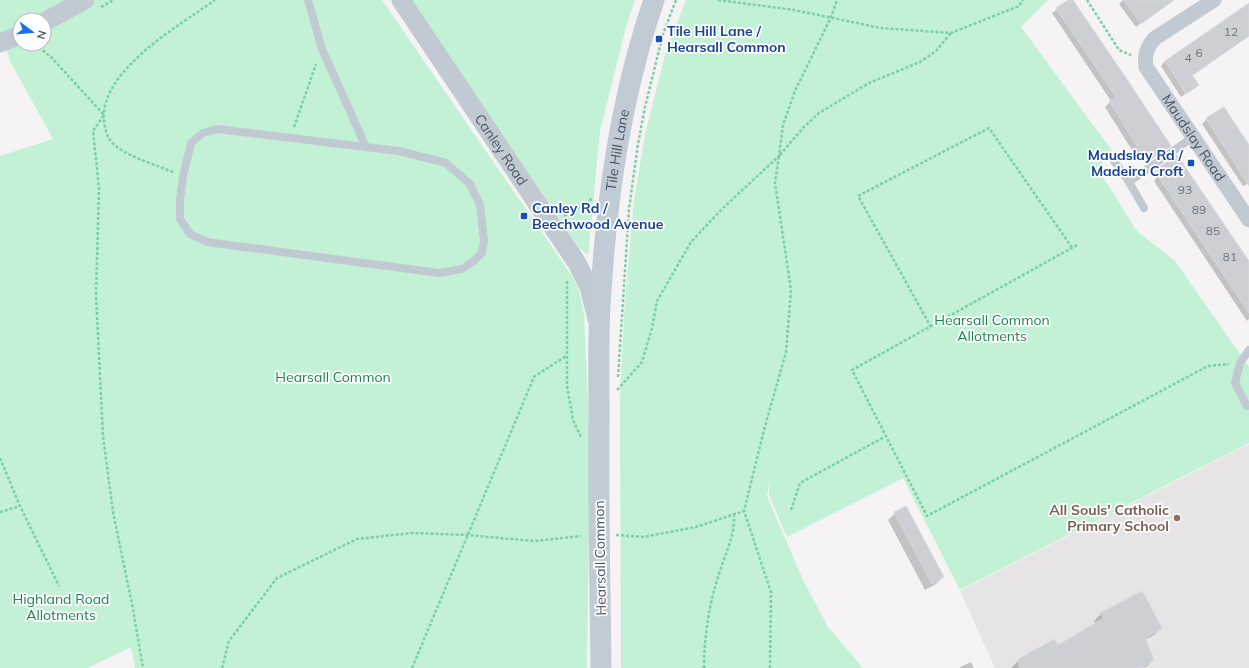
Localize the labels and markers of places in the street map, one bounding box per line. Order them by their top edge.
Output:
place label: Tile Hill Lane / Hearsall Common [667,22,786,56]
marker: Tile Hill Lane / Hearsall Common [654,34,664,44]
place label: Maudslay Rd / Madeira Croft [1088,146,1184,180]
marker: Maudslay Rd / Madeira Croft [1186,158,1196,168]
place label: Canley Rd / Beechwood Avenue [532,199,664,233]
marker: Canley Rd / Beechwood Avenue [519,211,529,221]
place label: All Souls' Catholic Primary School [1049,501,1169,535]
marker: All Souls' Catholic Primary School [1172,513,1182,523]

